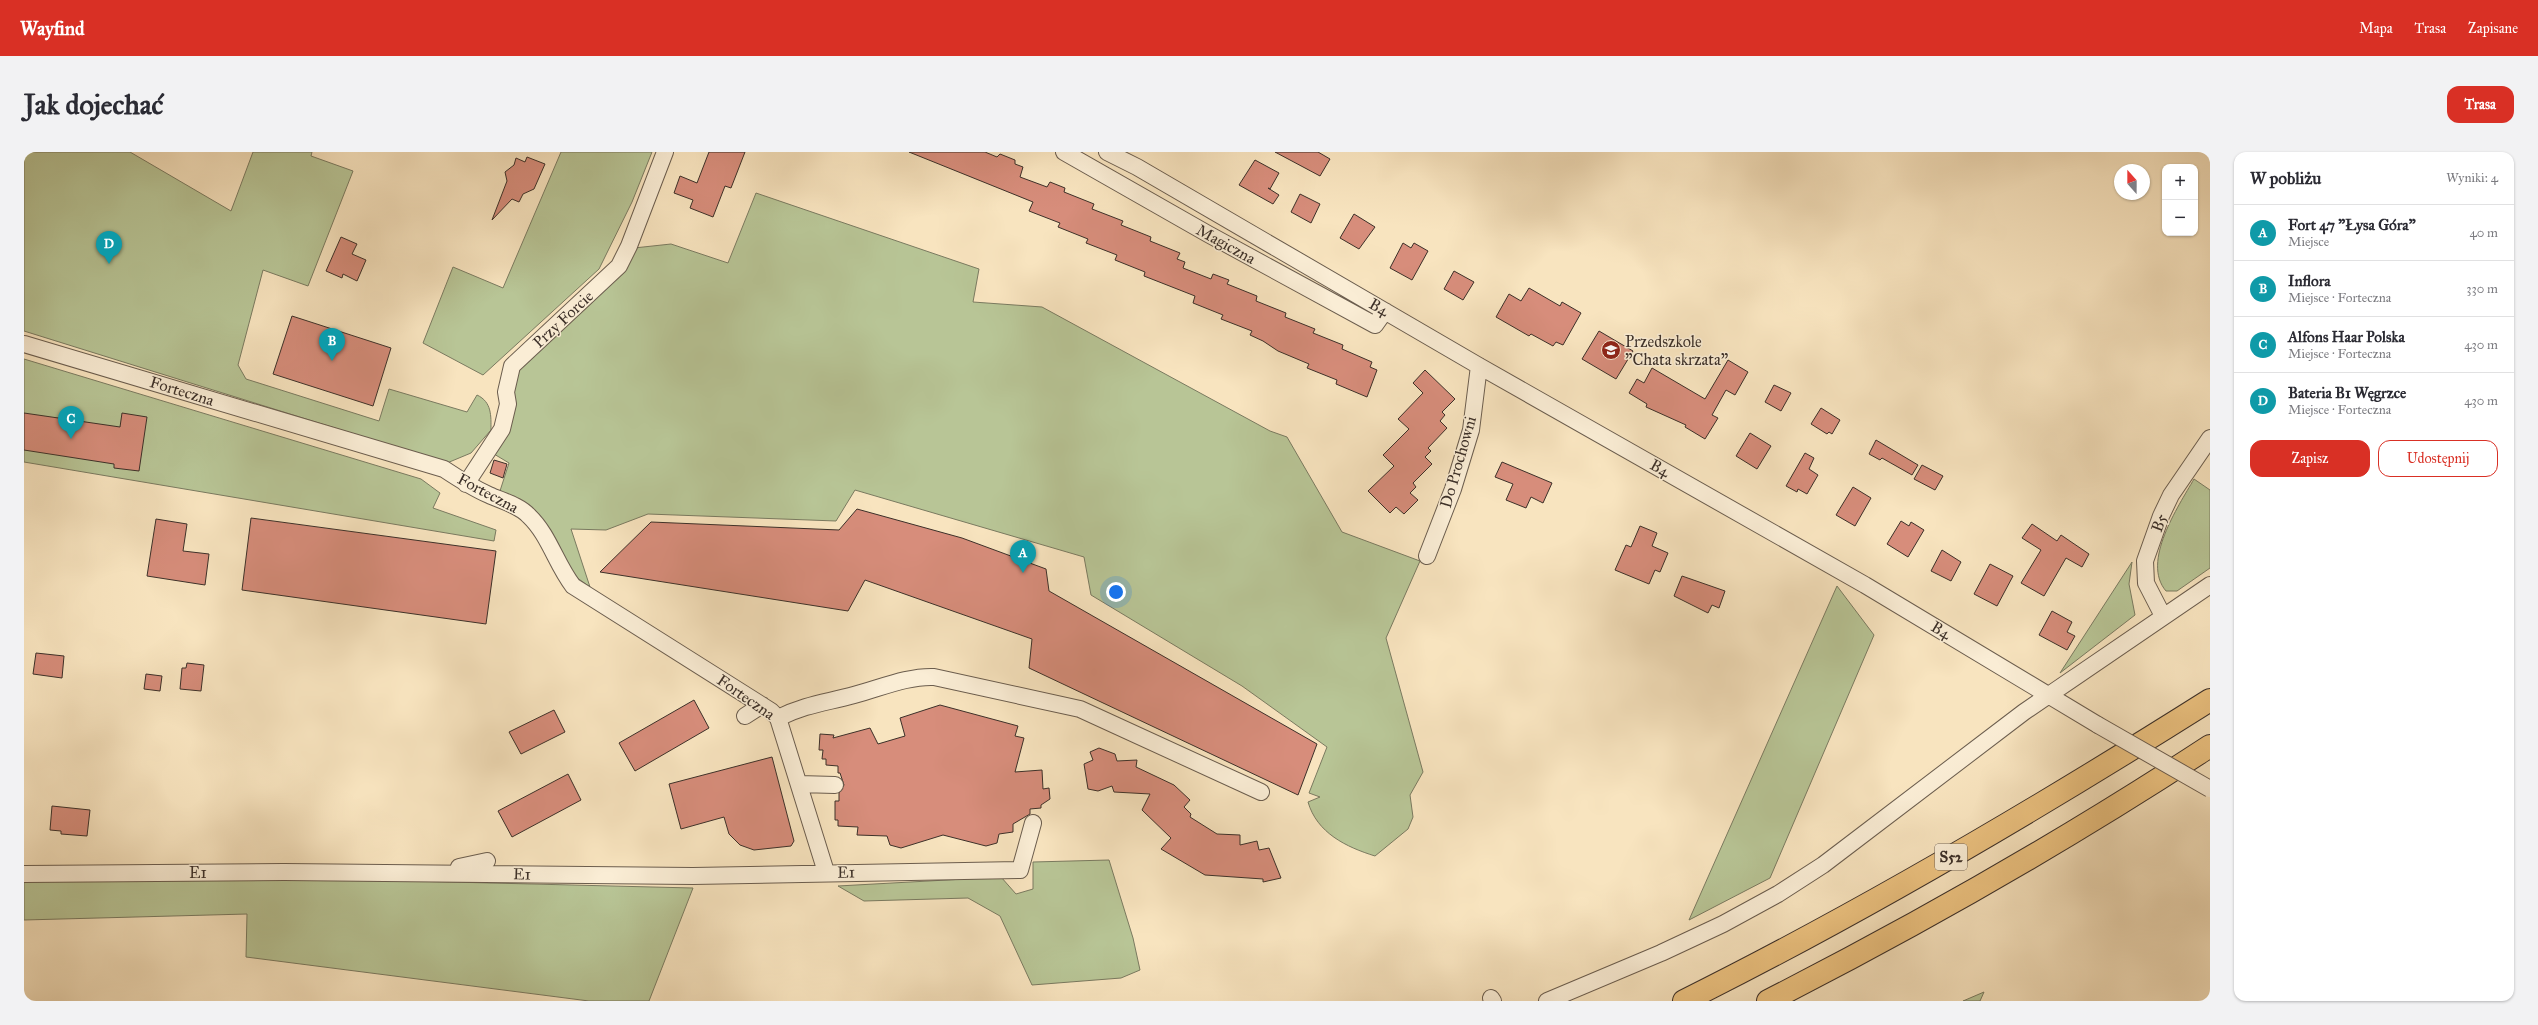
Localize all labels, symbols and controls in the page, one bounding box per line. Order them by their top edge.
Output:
text: Wayfind [20,17,85,40]
text: Mapa [2359,20,2393,37]
text: Trasa [2415,20,2446,37]
text: Zapisane [2468,20,2518,37]
button: Trasa [2447,86,2514,123]
text: Jak dojechać [24,87,163,122]
north arrow [2114,164,2150,200]
map controls [2162,164,2198,236]
button: + [2162,164,2198,200]
text: W pobliżu [2250,168,2321,189]
text: Wyniki: 4 [2446,170,2498,186]
button: − [2162,200,2198,236]
text: Fort 47 "Łysa Góra" [2288,216,2416,234]
street label: Magiczna [1193,220,1259,269]
text: A [2259,225,2267,241]
text: 40 m [2469,225,2498,241]
pin: D [96,231,122,264]
text: Miejsce [2288,234,2329,250]
text: Inflora [2288,272,2331,290]
text: B [2259,281,2267,297]
text: 330 m [2466,281,2498,297]
street label: Przy Forcie [529,286,597,352]
text: Miejsce · Forteczna [2288,290,2391,306]
street label: B4 [1366,294,1393,321]
pin: B [319,328,345,361]
text: Alfons Haar Polska [2288,328,2405,346]
place label: Przedszkole "Chata skrzata" [1625,332,1728,369]
text: C [2259,337,2267,353]
text: 430 m [2464,337,2498,353]
school or university icon: Przedszkole "Chata skrzata" [1600,339,1622,361]
text: Miejsce · Forteczna [2288,346,2391,362]
street label: Forteczna [148,372,217,410]
text: Bateria B1 Węgrzce [2288,384,2406,402]
text: D [2258,393,2268,409]
text: 430 m [2464,393,2498,409]
text: Miejsce · Forteczna [2288,402,2391,418]
pin: C [58,406,84,439]
street label: Do Prochowni [1436,413,1480,510]
button: Zapisz [2250,440,2370,477]
button: Udostępnij [2378,440,2498,477]
street label: B4 [1647,455,1674,482]
street label: Forteczna [454,469,522,517]
street label: B5 [2147,511,2171,535]
pin: A [1010,540,1036,573]
your location [1106,582,1126,602]
street label: B4 [1928,617,1955,644]
street label: Forteczna [713,670,779,724]
road number: S52 [1935,844,1967,870]
street label: E1 [837,862,855,882]
street label: E1 [189,863,207,882]
street label: E1 [513,864,531,884]

